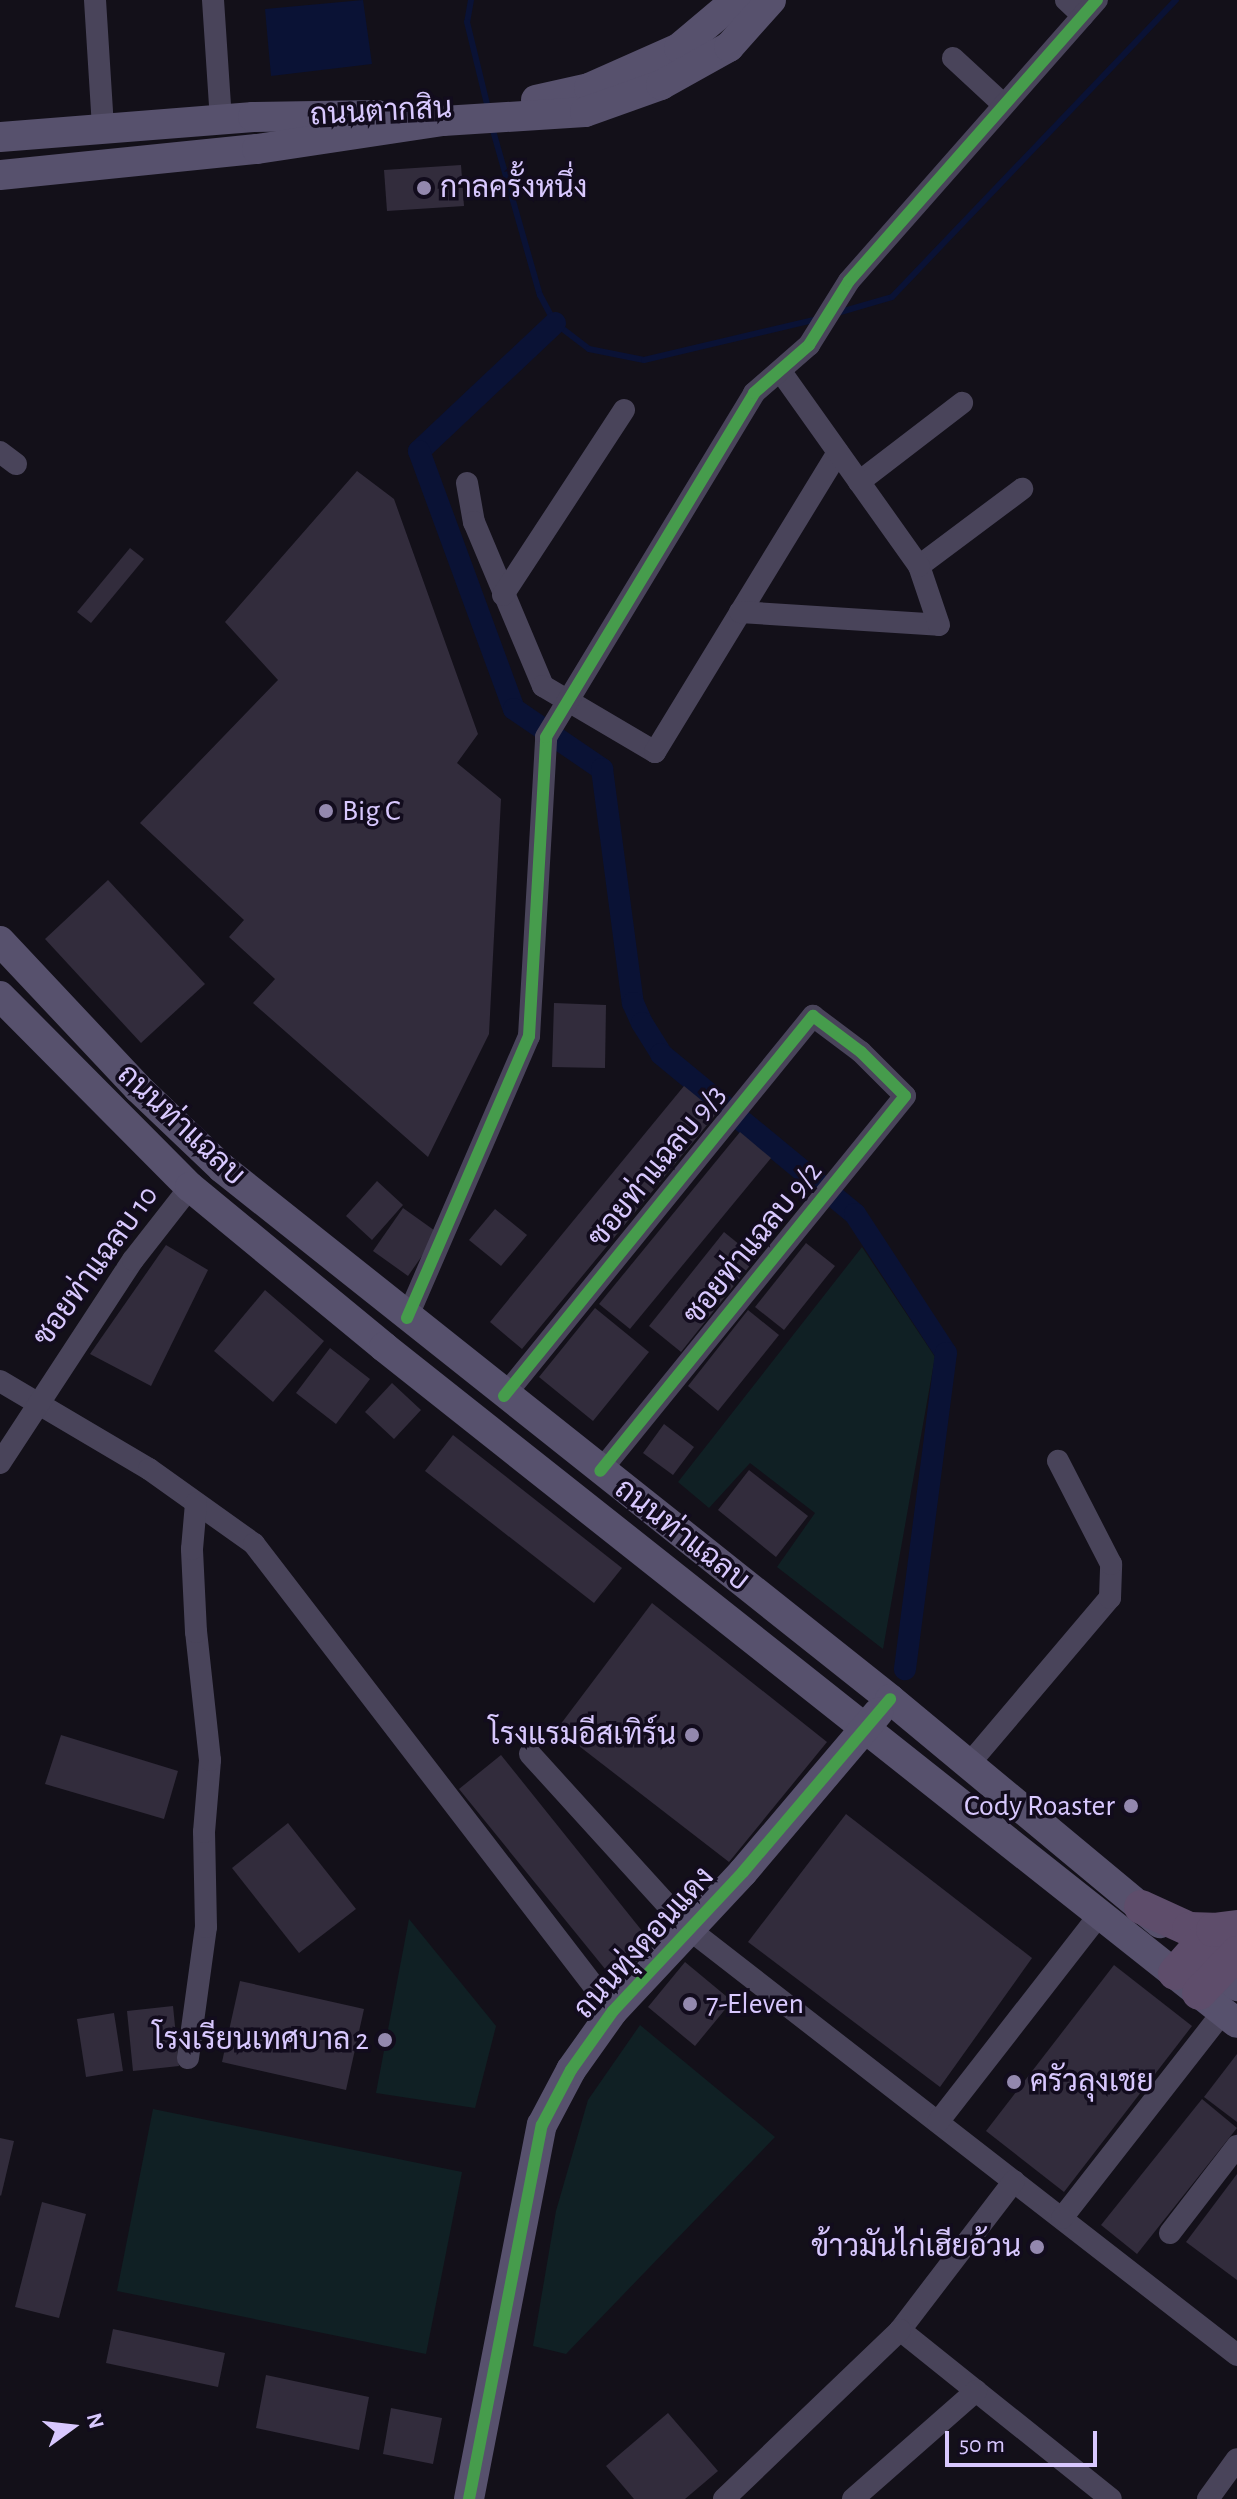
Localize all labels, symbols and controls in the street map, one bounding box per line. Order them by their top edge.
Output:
street label: ถนนตากสิน [309,90,453,134]
place label: กาลครั้งหนึ่ง [440,170,587,206]
marker: กาลครั้งหนึ่ง [415,179,433,197]
place label: Big C [342,793,401,829]
marker: Big C [317,802,335,820]
street label: ถนนท่าแฉลบ [110,1057,252,1193]
street label: ซอยท่าแฉลบ 9/3 [580,1077,734,1255]
street label: ซอยท่าแฉลบ 9/2 [676,1154,830,1332]
street label: ซอยท่าแฉลบ 10 [26,1179,166,1353]
street label: ถนนท่าแฉลบ [607,1471,757,1599]
place label: โรงแรมอีสเทิร์น [489,1717,676,1753]
marker: โรงแรมอีสเทิร์น [683,1726,701,1744]
place label: Cody Roaster [964,1788,1115,1824]
marker: Cody Roaster [1122,1797,1140,1815]
street label: ถนนทุ่งดอนแดง [566,1860,722,2026]
place label: 7-Eleven [706,1986,804,2022]
marker: 7-Eleven [681,1995,699,2013]
place label: โรงเรียนเทศบาล 2 [152,2022,369,2058]
marker: โรงเรียนเทศบาล 2 [376,2031,394,2049]
place label: ครัวลุงเชย [1030,2064,1154,2100]
marker: ครัวลุงเชย [1005,2073,1023,2091]
place label: ข้าวมันไก่เฮียอ้วน [811,2229,1021,2265]
marker: ข้าวมันไก่เฮียอ้วน [1028,2238,1046,2256]
north arrow [32,2387,112,2467]
text: N [83,2411,108,2431]
scale bar [949,2415,1101,2465]
text: 50 m [959,2433,1005,2457]

